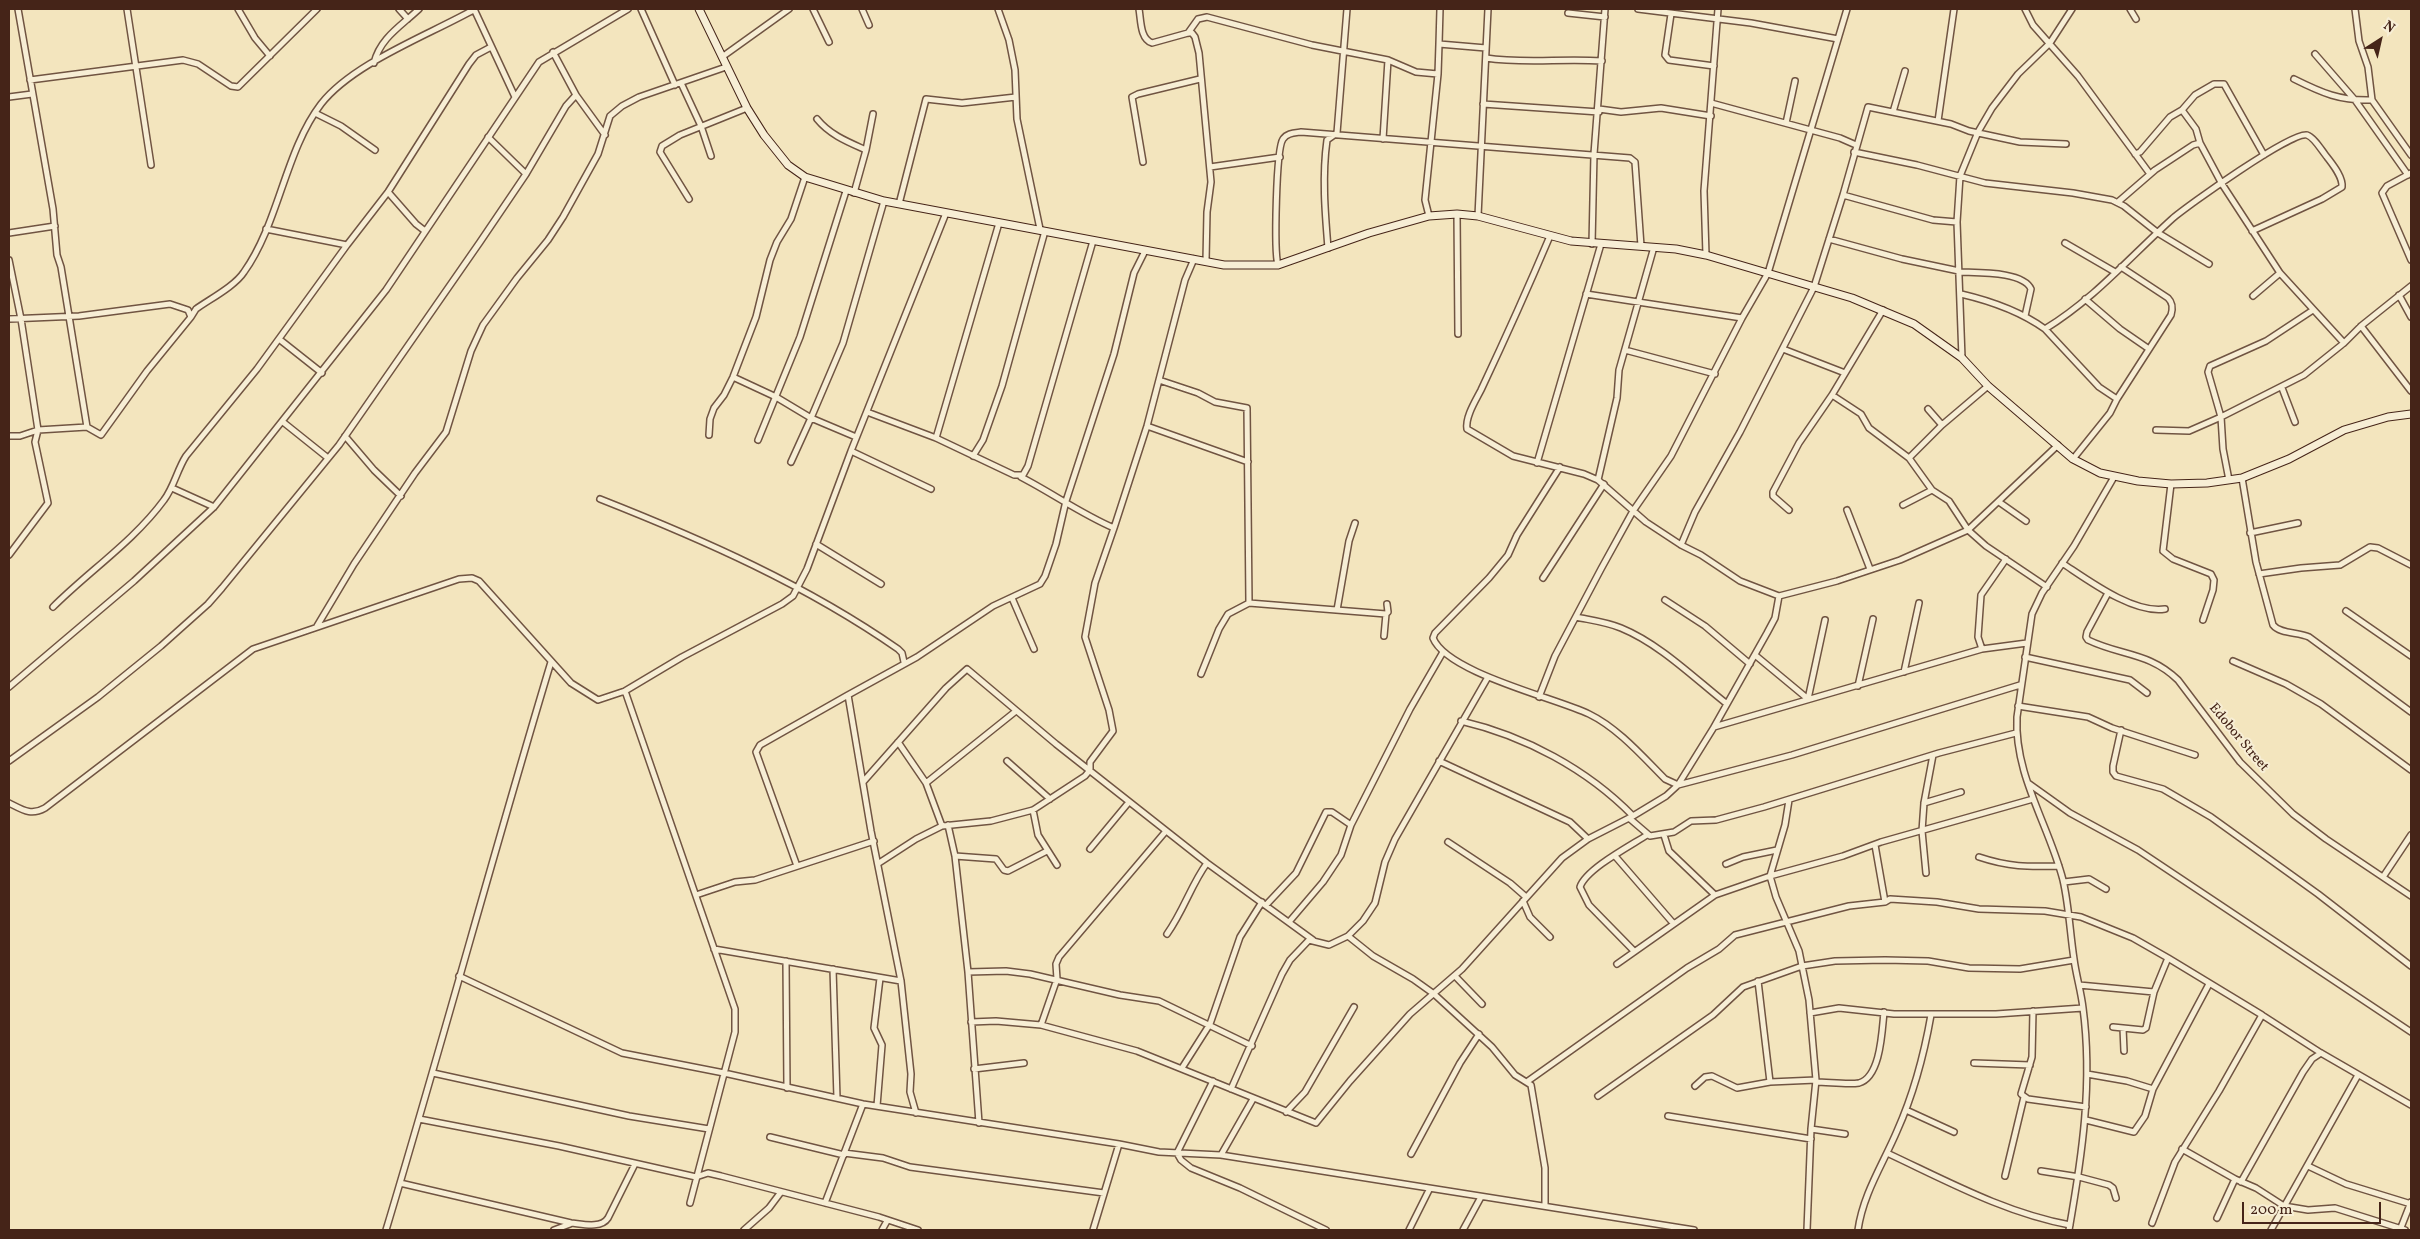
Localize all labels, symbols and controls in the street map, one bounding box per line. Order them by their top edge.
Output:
north arrow [2355,15,2405,65]
text: N [2379,17,2398,38]
street label: Edobor Street [2205,700,2271,776]
scale bar [2245,1192,2384,1224]
text: 200 m [2250,1200,2293,1221]

